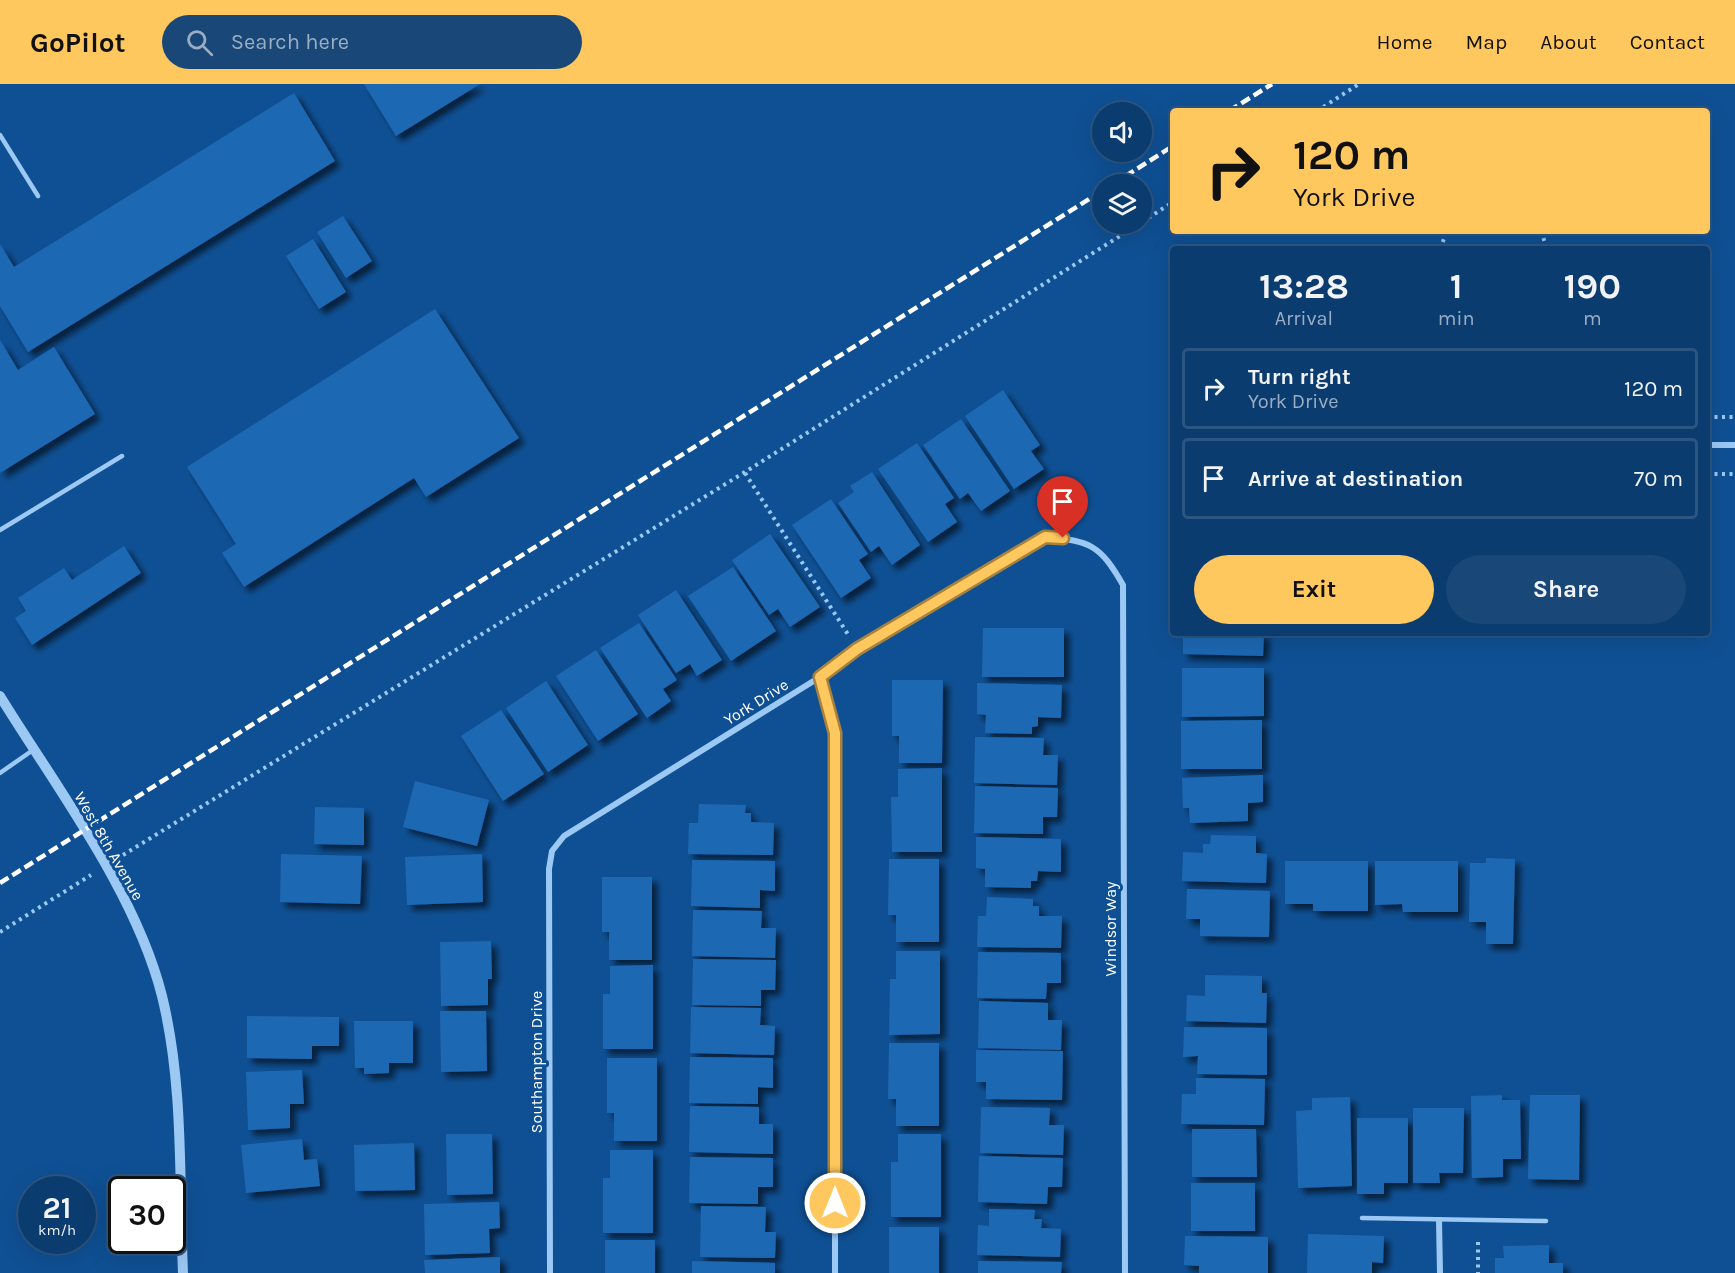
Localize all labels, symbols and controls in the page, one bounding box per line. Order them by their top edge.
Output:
search box [162,15,582,69]
text: GoPilot [30,26,126,59]
icon: search [183,26,216,59]
text: Search here [231,29,349,55]
text: Home [1377,30,1433,54]
text: Map [1466,30,1507,54]
text: About [1540,30,1597,54]
text: Contact [1630,30,1705,54]
map controls [1092,102,1152,234]
button: sound [1092,102,1152,162]
text: 120 m [1293,130,1410,180]
icon: right [1194,132,1272,210]
button: layers [1092,174,1152,234]
text: York Drive [1293,181,1415,213]
text: 13:28 [1259,265,1349,307]
text: 1 [1450,265,1463,307]
text: 190 [1564,265,1621,307]
text: Arrival [1275,307,1333,330]
text: min [1438,307,1475,330]
text: m [1583,307,1602,330]
text: Turn right [1248,364,1351,390]
icon: right [1197,372,1230,405]
text: 120 m [1624,376,1683,402]
text: York Drive [1248,390,1339,413]
icon: arrive [1197,462,1230,495]
text: Arrive at destination [1248,466,1463,492]
text: 70 m [1634,466,1683,492]
pin [1037,476,1088,538]
icon: arrive [1046,485,1079,518]
button: Exit [1194,555,1434,624]
button: Share [1446,555,1686,624]
street label: York Drive [720,675,792,729]
street label: West 8th Avenue [70,788,148,904]
street label: Windsor Way [1101,881,1120,977]
street label: Southampton Drive [527,991,546,1133]
position arrow [803,1171,867,1235]
speed limit sign: 30 [108,1176,186,1254]
text: 21 [43,1190,71,1226]
text: km/h [38,1221,76,1239]

